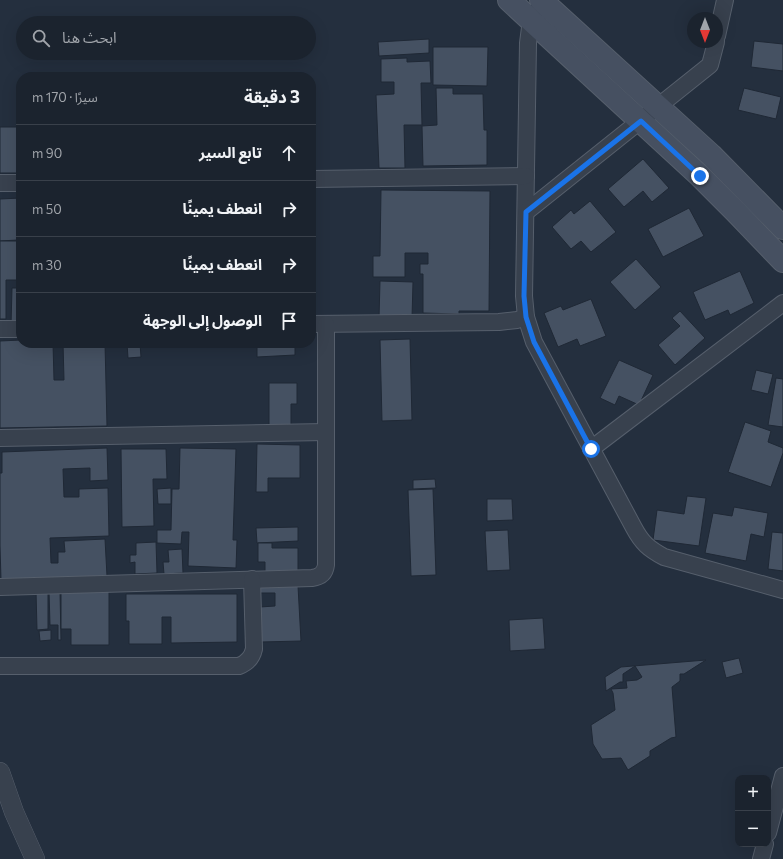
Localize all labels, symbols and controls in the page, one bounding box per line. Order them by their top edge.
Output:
north arrow [687,12,723,48]
search box [16,16,316,60]
icon: search [30,27,52,49]
text: ابحث هنا [62,28,117,46]
text: 3 دقيقة [244,86,300,107]
text: سيرًا · 170 m [32,89,98,105]
icon: ahead [278,142,300,164]
text: تابع السير [199,143,262,161]
text: 90 m [32,145,62,161]
route end [691,167,709,185]
icon: right [278,198,300,220]
text: انعطف يمينًا [182,199,262,217]
text: 50 m [32,201,62,217]
icon: right [278,254,300,276]
text: انعطف يمينًا [182,255,262,273]
text: 30 m [32,257,62,273]
icon: arrive [278,310,300,332]
text: الوصول إلى الوجهة [143,311,262,329]
route start [582,440,600,458]
map controls [735,775,771,847]
button: + [735,775,771,811]
button: − [735,811,771,847]

